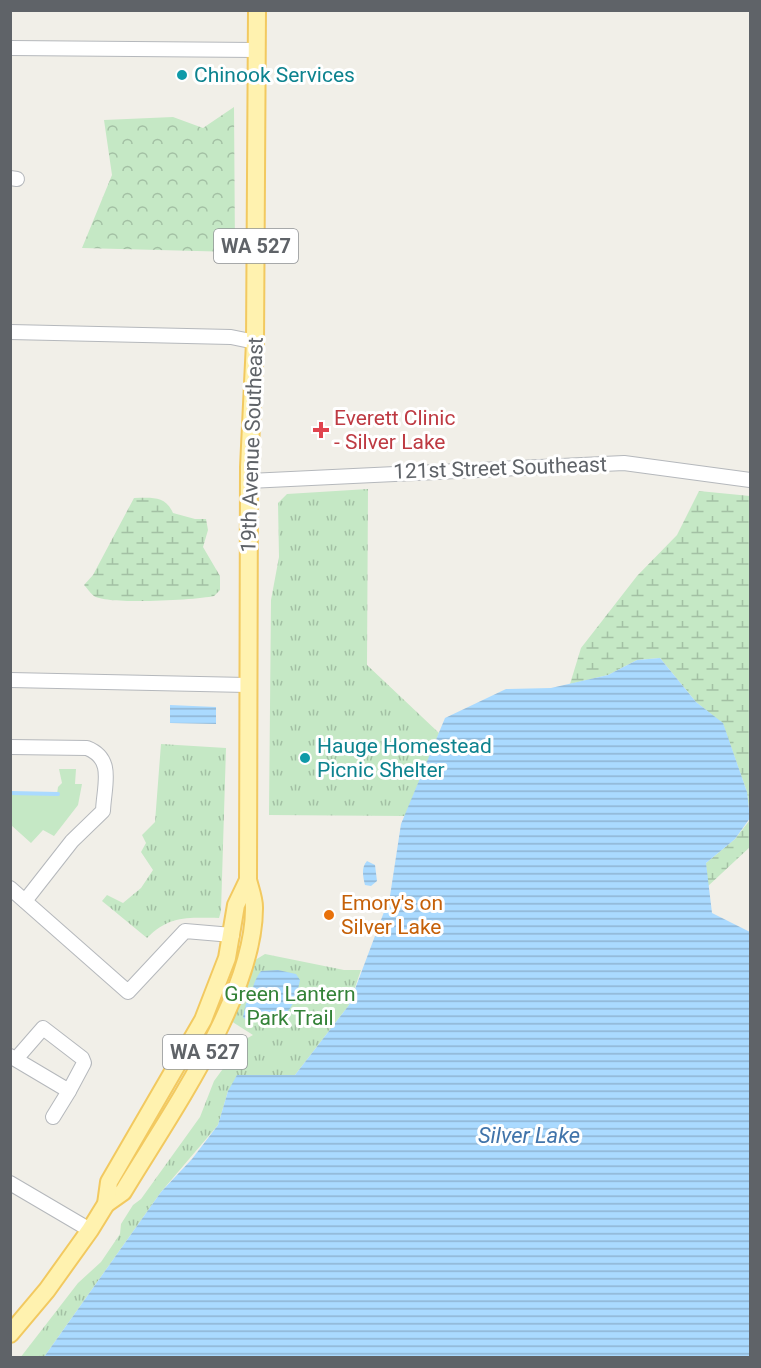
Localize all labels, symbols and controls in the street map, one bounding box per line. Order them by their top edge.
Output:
place label: Chinook Services [194,63,355,87]
marker: Chinook Services [175,68,189,82]
road number: WA 527 [214,229,298,263]
street label: 19th Avenue Southeast [236,337,268,553]
place label: Everett Clinic - Silver Lake [334,406,455,454]
marker: Everett Clinic - Silver Lake [312,421,330,439]
street label: 121st Street Southeast [393,452,607,484]
place label: Hauge Homestead Picnic Shelter [317,734,492,782]
marker: Hauge Homestead Picnic Shelter [298,751,312,765]
place label: Emory's on Silver Lake [341,891,443,939]
marker: Emory's on Silver Lake [322,908,336,922]
park label: Green Lantern Park Trail [224,982,356,1030]
road number: WA 527 [163,1035,247,1069]
water label: Silver Lake [478,1123,580,1148]

